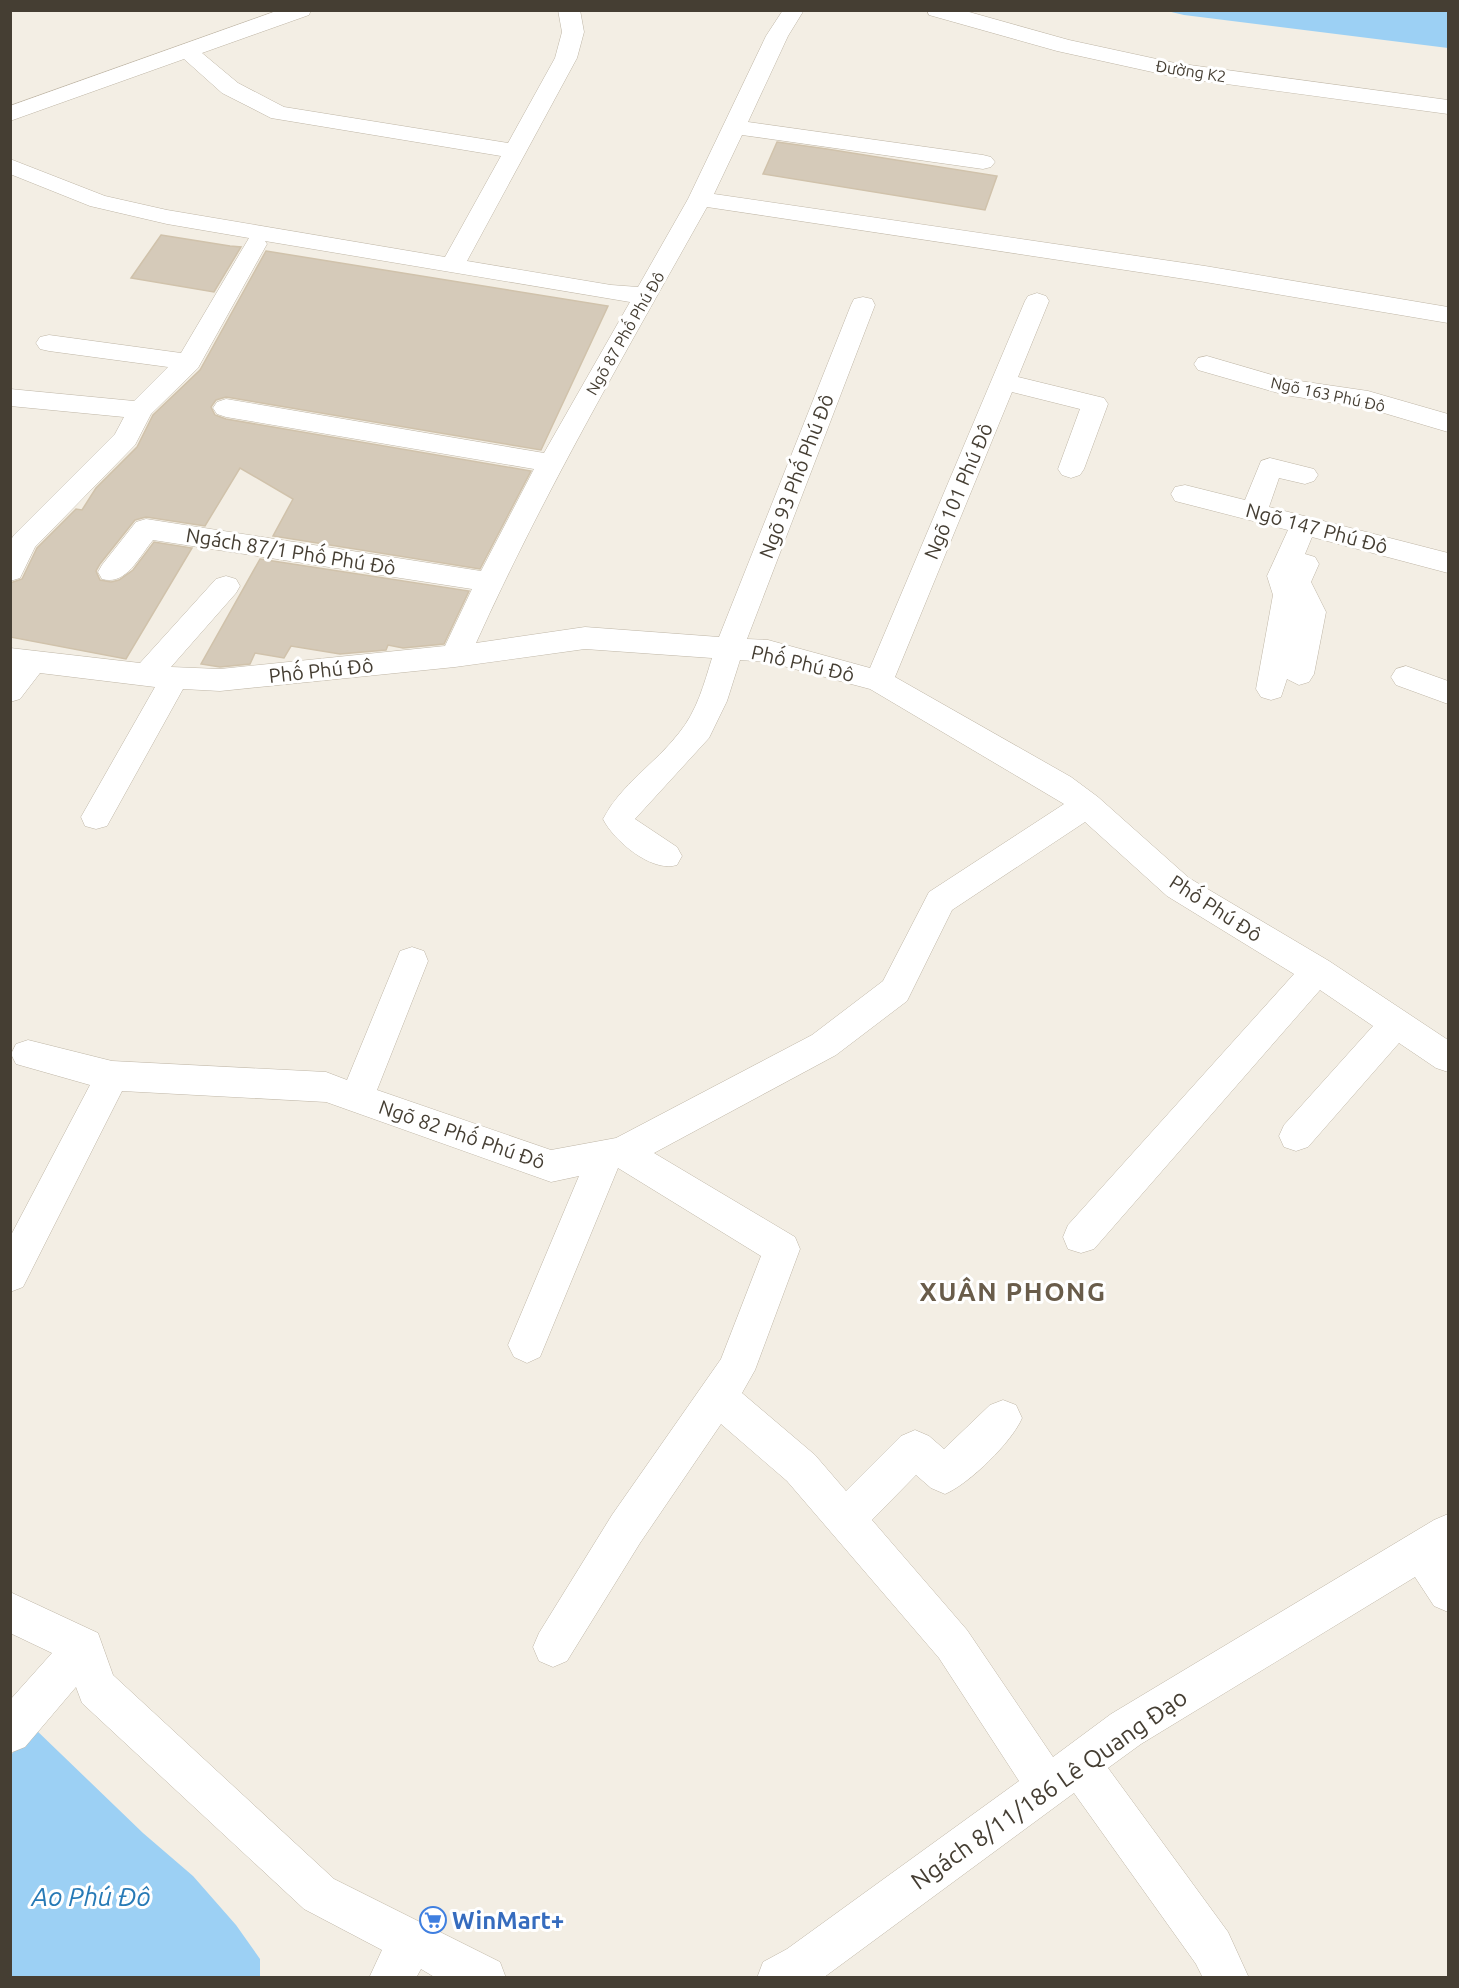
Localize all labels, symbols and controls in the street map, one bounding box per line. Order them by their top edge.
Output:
street label: Đường K2 [1154,57,1228,85]
street label: Ngõ 87 Phố Phú Đô [580,267,668,398]
street label: Ngõ 163 Phú Đô [1269,373,1387,415]
street label: Ngõ 93 Phố Phú Đô [751,389,838,562]
street label: Ngõ 101 Phú Đô [919,419,997,563]
street label: Ngõ 147 Phú Đô [1244,498,1390,558]
street label: Ngách 87/1 Phố Phú Đô [184,520,398,579]
street label: Phố Phú Đô [749,637,857,686]
street label: Phố Phú Đô [267,650,374,687]
street label: Phố Phú Đô [1166,867,1268,946]
street label: Ngõ 82 Phố Phú Đô [376,1092,549,1173]
district label: XUÂN PHONG [920,1276,1106,1306]
street label: Ngách 8/11/186 Lê Quang Đạo [906,1683,1192,1895]
water label: Ao Phú Đô [30,1882,150,1911]
supermarket icon: WinMart+ [418,1905,448,1935]
place label: WinMart+ [452,1907,564,1934]

